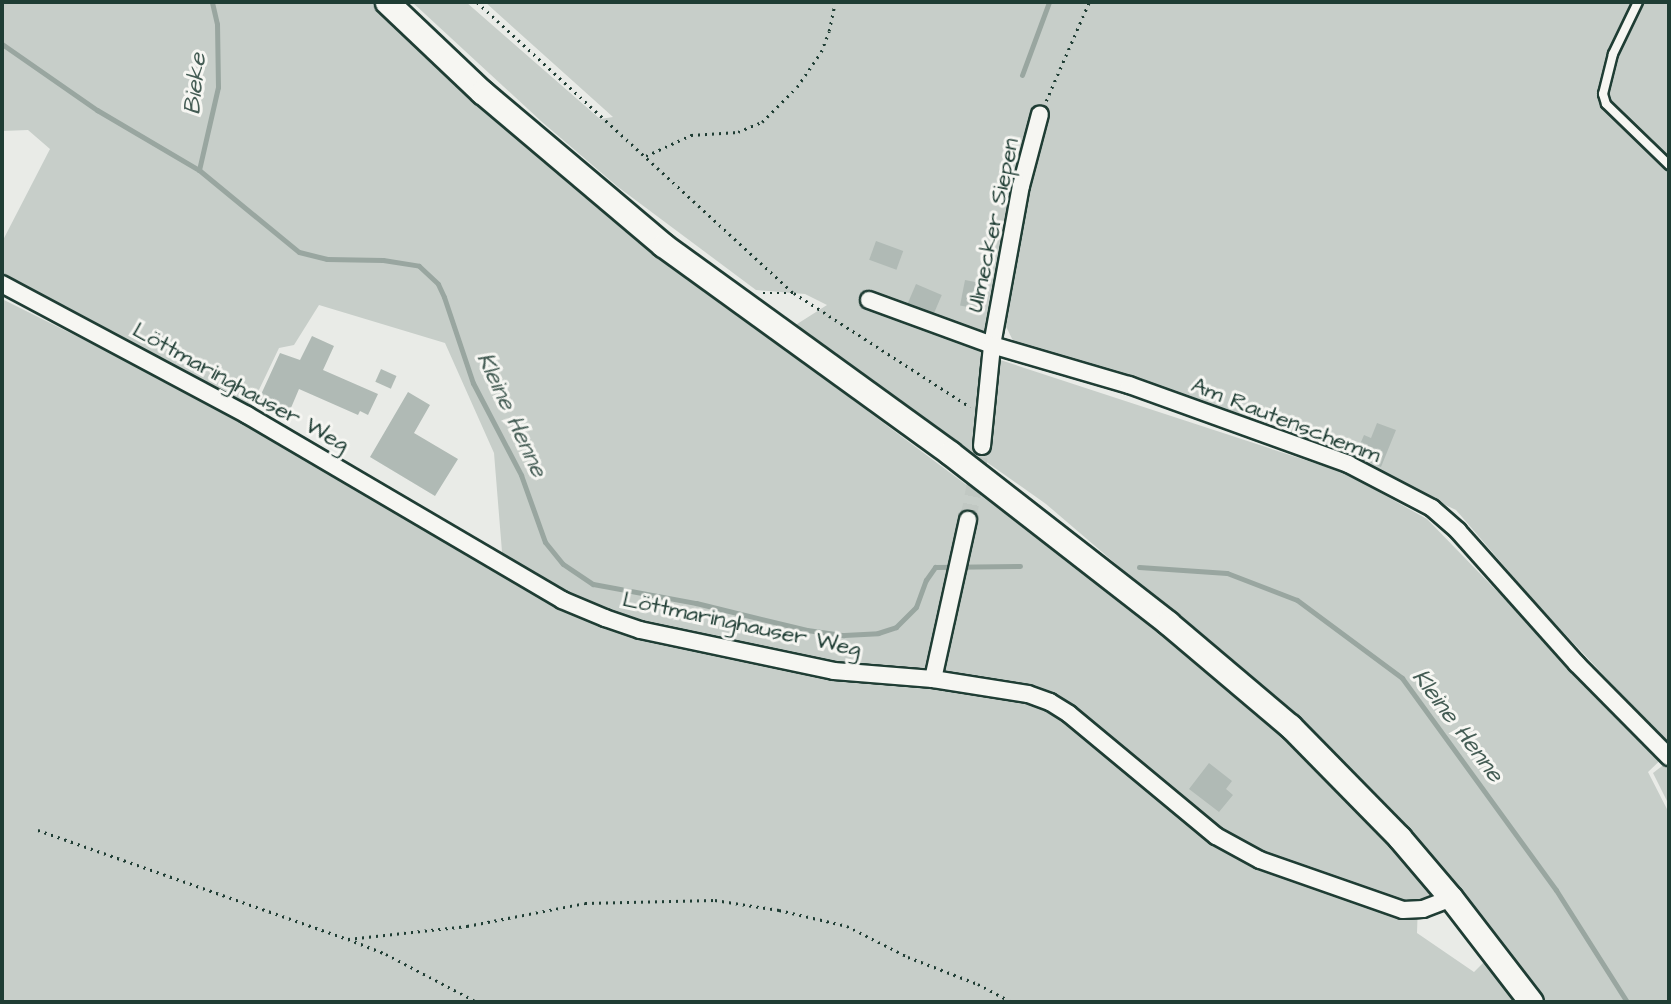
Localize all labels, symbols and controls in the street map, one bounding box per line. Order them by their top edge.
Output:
water label: Bieke [178,52,214,116]
street label: Ulmecker Siepen [961,135,1025,315]
street label: Löttmaringhauser Weg [128,316,354,458]
water label: Kleine Henne [470,348,552,482]
street label: Am Rautenschemm [1187,371,1385,469]
street label: Löttmaringhauser Weg [620,585,864,663]
water label: Kleine Henne [1405,664,1509,788]

